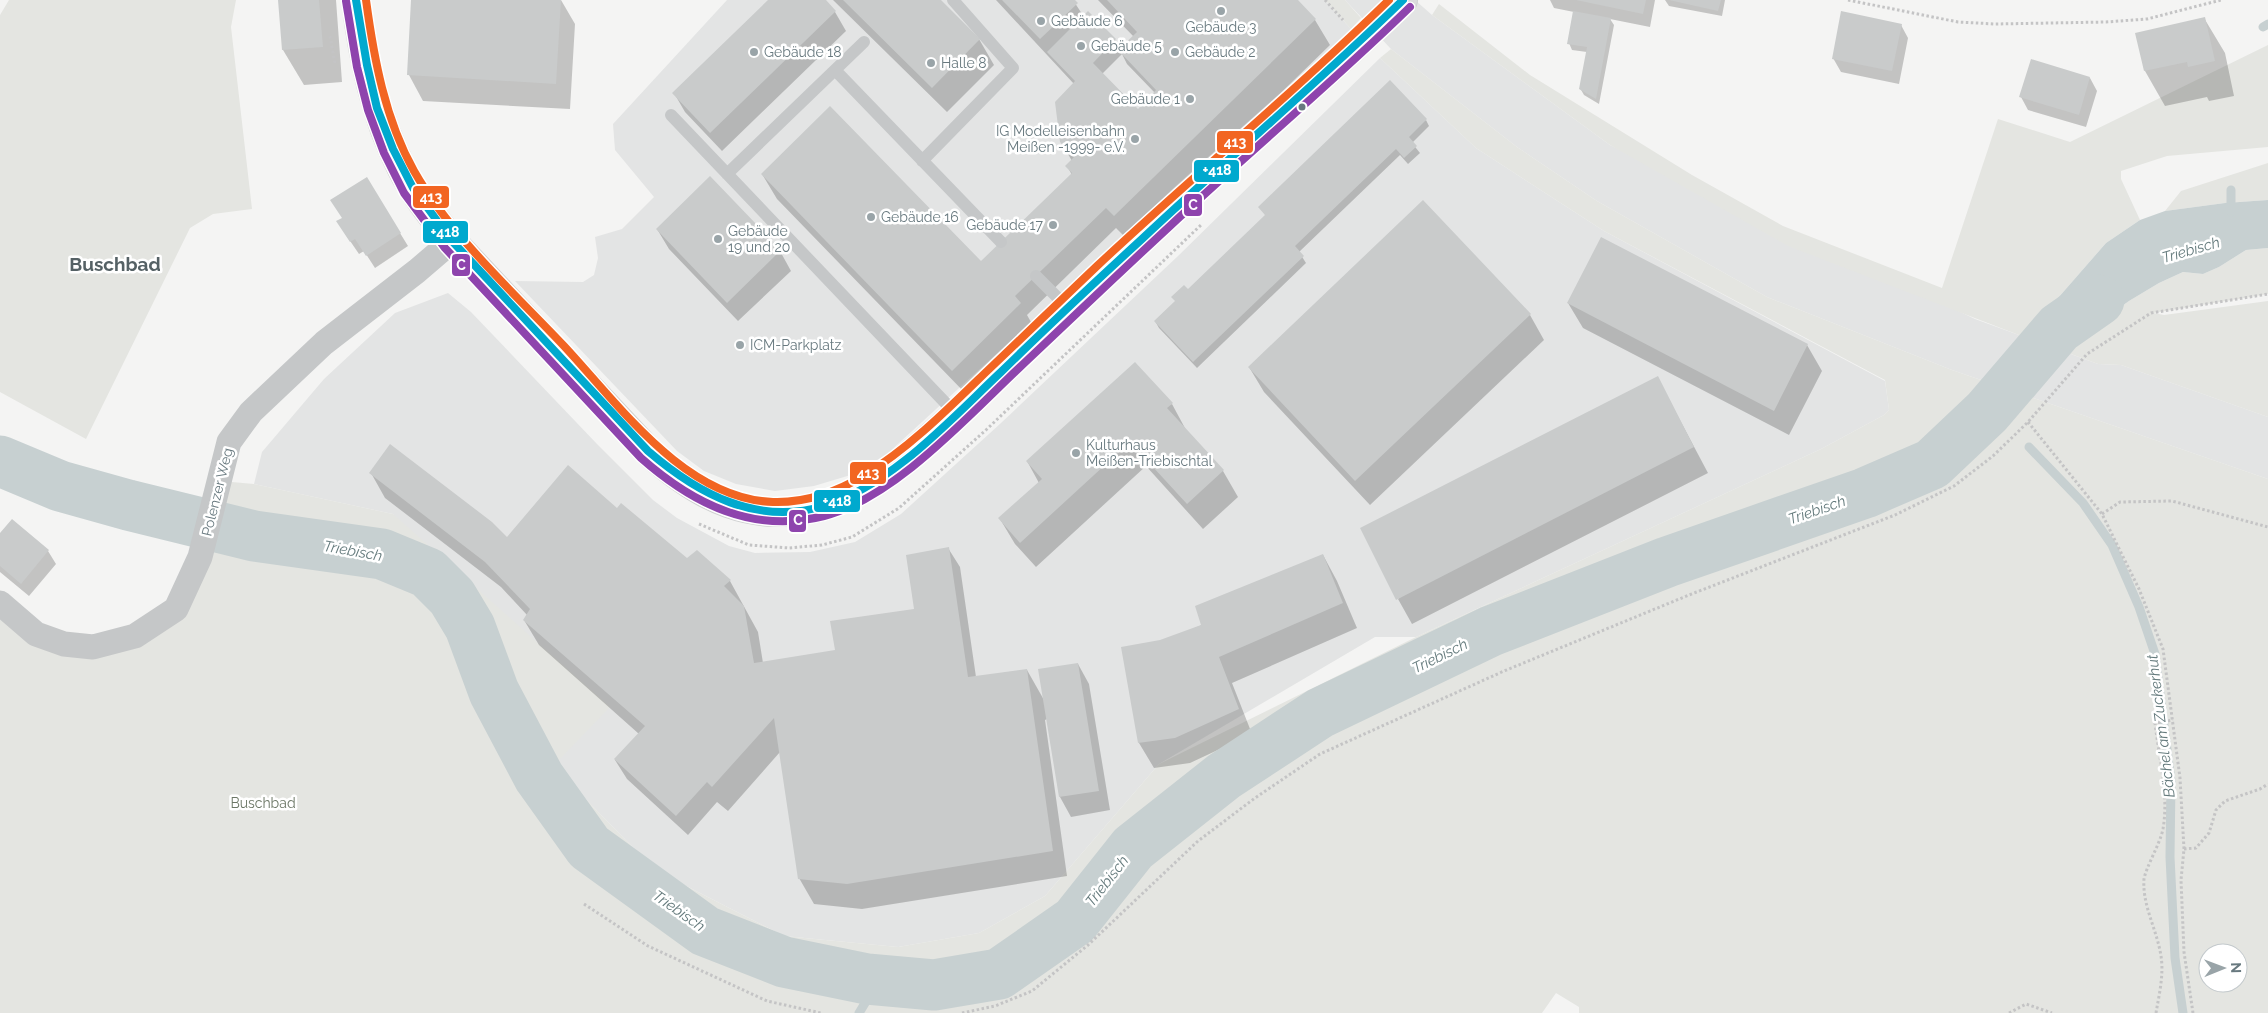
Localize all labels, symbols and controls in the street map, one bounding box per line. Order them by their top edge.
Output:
marker: Gebäude 3 [1215,5,1227,17]
place label: Gebäude 6 [1051,13,1123,29]
marker: Gebäude 6 [1035,15,1047,27]
place label: Gebäude 3 [1186,19,1256,35]
place label: Gebäude 5 [1091,38,1162,54]
marker: Gebäude 5 [1075,40,1087,52]
place label: Gebäude 18 [764,44,842,60]
place label: Gebäude 2 [1185,44,1256,60]
marker: Gebäude 18 [748,46,760,58]
marker: Gebäude 2 [1169,46,1181,58]
place label: Halle 8 [941,55,987,71]
marker: Halle 8 [925,57,937,69]
place label: Gebäude 1 [1111,91,1180,107]
marker: Gebäude 1 [1184,93,1196,105]
unlabelled marker [1297,102,1307,112]
place label: IG Modelleisenbahn Meißen -1999- e.V. [996,123,1125,155]
line badge: 413 [1216,130,1254,154]
marker: IG Modelleisenbahn Meißen -1999- e.V. [1129,133,1141,145]
text: 413 [1224,134,1247,150]
line badge: +418 [1193,159,1240,183]
text: +418 [1202,162,1232,178]
line badge: 413 [412,185,450,209]
text: 413 [420,189,443,205]
line badge: C [1183,193,1203,217]
text: C [1188,197,1198,213]
place label: Gebäude 16 [881,209,959,225]
marker: Gebäude 16 [865,211,877,223]
place label: Gebäude 17 [966,217,1044,233]
marker: Gebäude 17 [1047,219,1059,231]
line badge: +418 [422,220,469,244]
place label: Gebäude 19 und 20 [728,223,790,255]
text: +418 [430,224,460,240]
marker: Gebäude 19 und 20 [712,233,724,245]
water label: Triebisch [2160,233,2222,267]
district label: Buschbad [69,253,161,275]
line badge: C [451,253,471,277]
text: C [456,257,466,273]
place label: ICM-Parkplatz [750,337,842,353]
marker: ICM-Parkplatz [734,339,746,351]
place label: Kulturhaus Meißen-Triebischtal [1086,437,1213,469]
street label: Polenzer Weg [198,446,236,538]
marker: Kulturhaus Meißen-Triebischtal [1070,447,1082,459]
line badge: 413 [849,461,887,485]
text: 413 [857,465,880,481]
line badge: +418 [813,489,861,513]
water label: Triebisch [1786,492,1848,528]
text: +418 [822,493,852,509]
line badge: C [788,509,807,533]
text: C [793,512,803,528]
water label: Triebisch [322,537,384,565]
water label: Triebisch [1409,635,1471,677]
water label: Bächel am Zuckerhut [2143,653,2179,799]
park label: Buschbad [230,795,296,811]
water label: Triebisch [1082,852,1132,910]
water label: Triebisch [650,887,708,935]
north arrow [2198,943,2248,993]
text: N [2228,962,2244,973]

